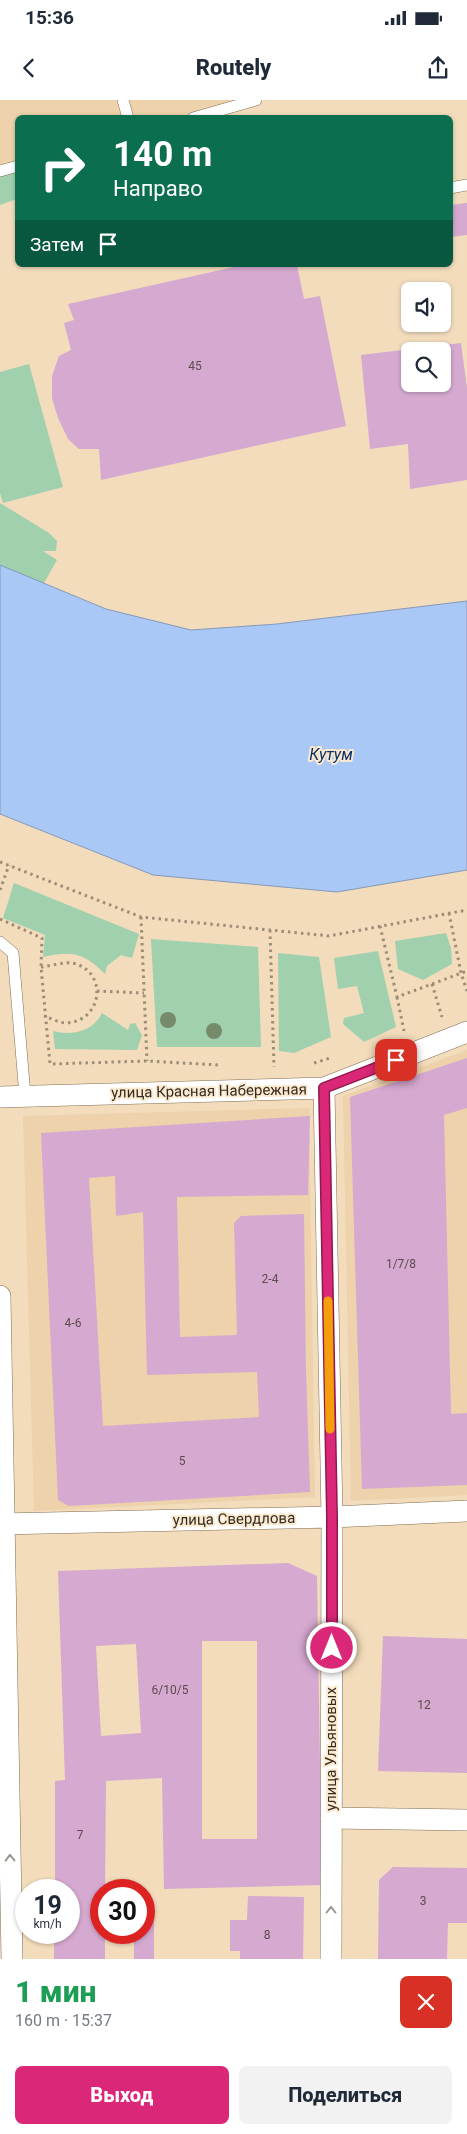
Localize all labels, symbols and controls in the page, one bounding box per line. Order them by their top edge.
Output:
text: 15:36 [25,6,74,29]
icon: back [15,54,43,82]
icon: share [424,54,452,82]
text: Routely [196,55,271,80]
text: 140 m [113,134,212,175]
icon: right [30,135,95,200]
text: Направо [113,176,203,201]
icon: arrive [94,230,122,258]
text: Затем [30,233,84,256]
map controls [401,282,451,392]
button: sound [401,282,451,332]
button: search [401,342,451,392]
house number: 45 [188,359,202,373]
water label: Кутум [309,745,353,764]
pin [375,1039,417,1081]
icon: arrive [382,1046,410,1074]
street label: улица Красная Набережная [111,1080,307,1102]
house number: 1/7/8 [386,1257,416,1271]
house number: 2-4 [262,1272,279,1286]
house number: 4-6 [65,1316,82,1330]
house number: 5 [179,1454,186,1468]
street label: улица Свердлова [173,1509,295,1529]
position arrow [305,1621,357,1673]
house number: 6/10/5 [152,1683,189,1697]
street label: улица Ульяновых [322,1687,340,1811]
house number: 12 [417,1698,431,1712]
house number: 7 [77,1828,84,1842]
one-way arrow [5,1854,16,1862]
speed limit sign: 30 [90,1879,155,1944]
text: 19 [33,1891,62,1920]
house number: 3 [420,1894,426,1908]
one-way arrow [326,1906,336,1914]
text: km/h [33,1917,62,1931]
house number: 8 [264,1928,271,1942]
text: 1 мин [15,1974,96,2009]
button: close [400,1976,452,2028]
text: 160 m · 15:37 [15,2011,112,2030]
button: Выход [15,2066,229,2124]
button: Поделиться [239,2066,452,2124]

